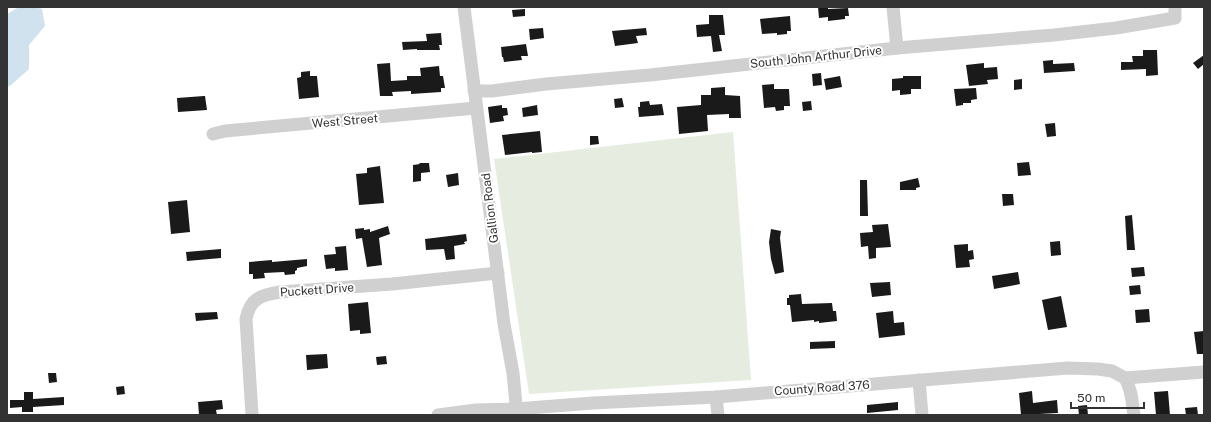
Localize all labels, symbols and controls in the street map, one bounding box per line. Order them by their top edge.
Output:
street label: South John Arthur Drive [749,43,883,71]
street label: West Street [311,111,379,131]
street label: Gallion Road [479,172,501,244]
street label: Puckett Drive [279,280,355,300]
street label: County Road 376 [774,378,870,398]
scale bar [1071,384,1144,410]
text: 50 m [1077,391,1105,405]

